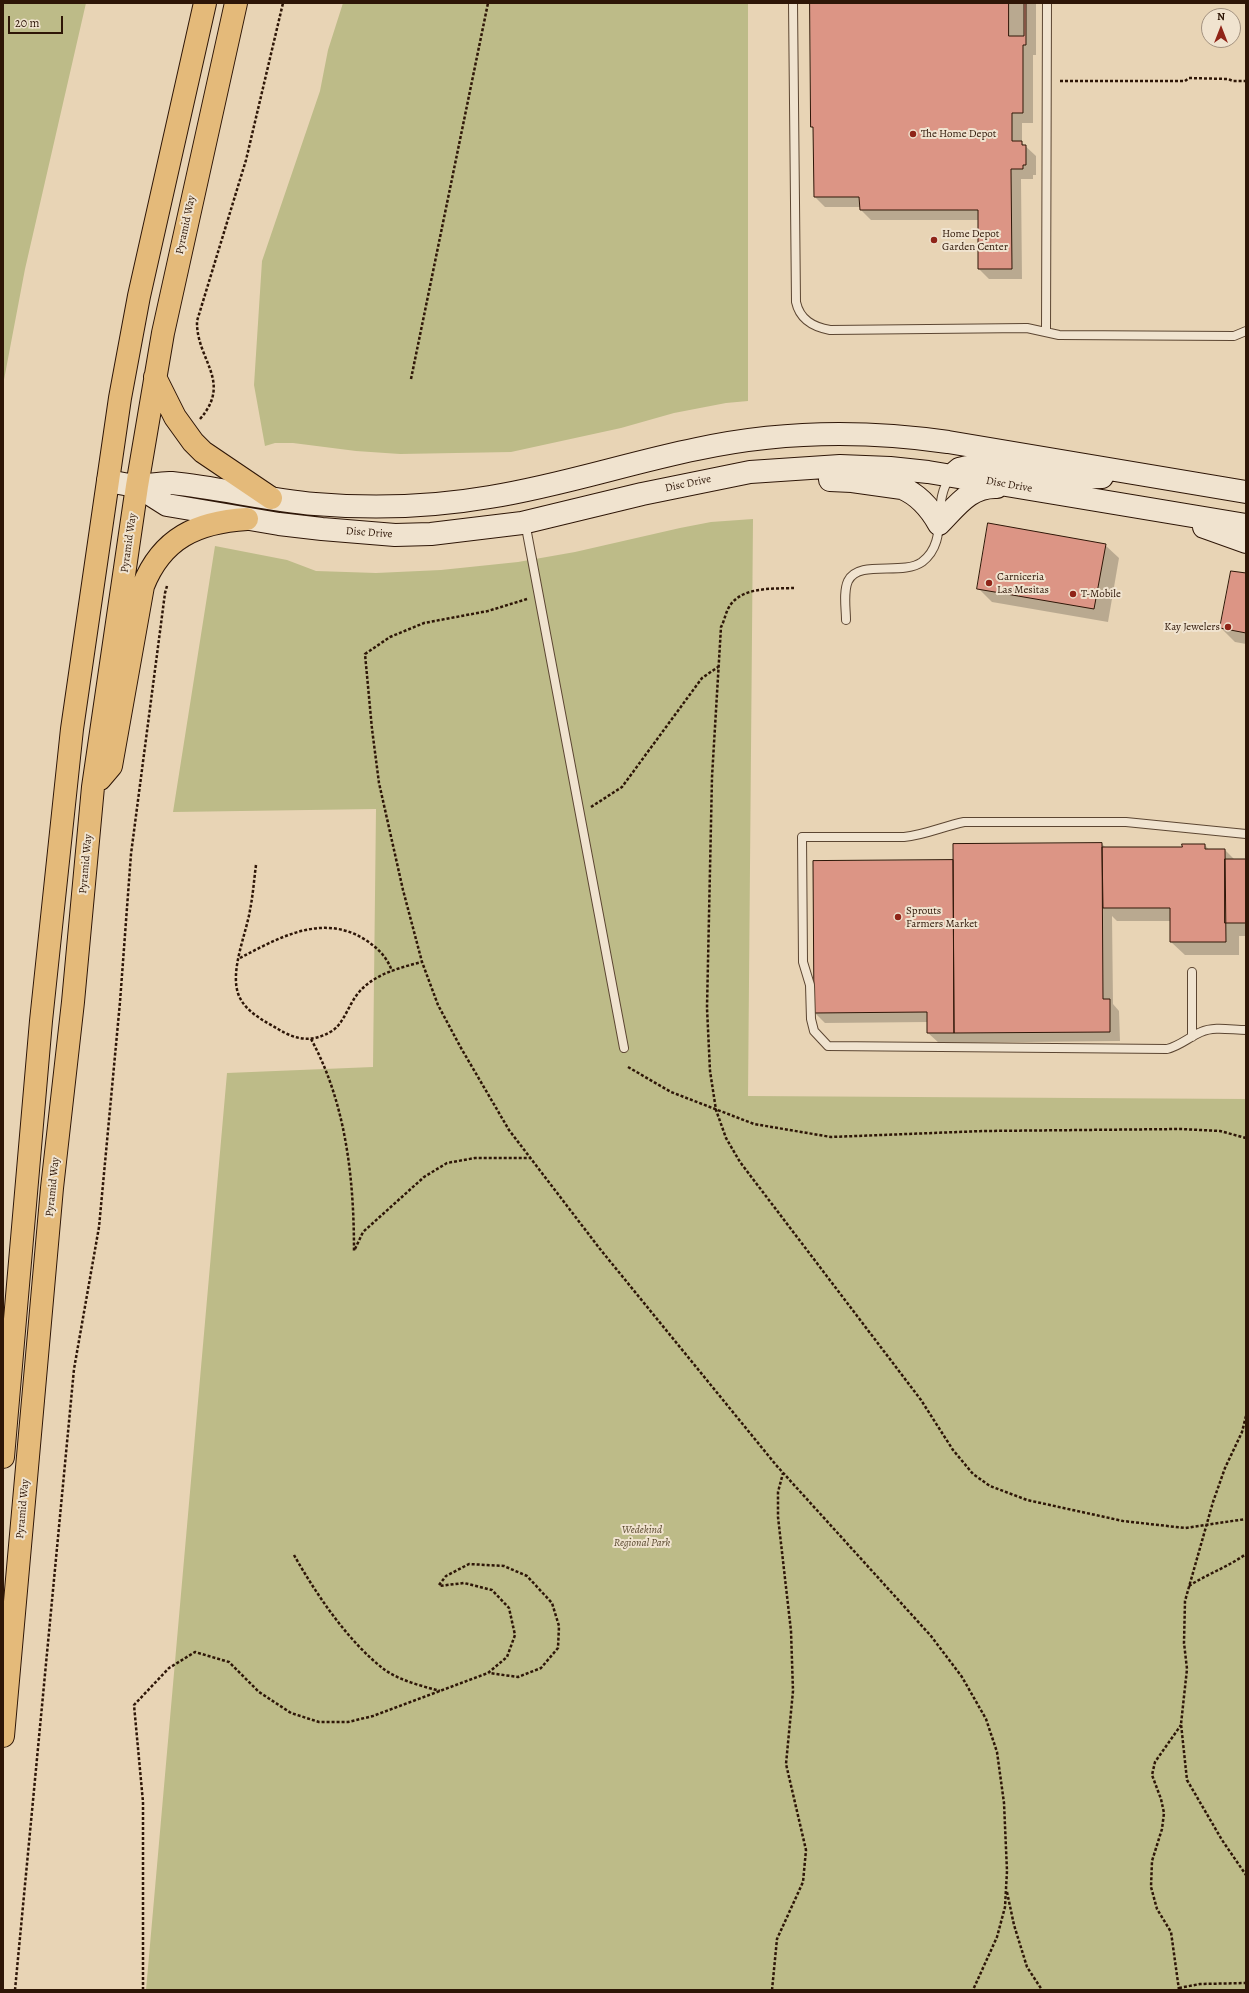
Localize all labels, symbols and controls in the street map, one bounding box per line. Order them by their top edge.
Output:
scale bar [10,8,65,34]
north arrow [1201,8,1241,48]
text: N [1217,9,1225,24]
text: 20 m [15,15,39,31]
place label: The Home Depot [921,127,996,141]
marker: The Home Depot [908,129,918,139]
street label: Pyramid Way [173,194,199,256]
place label: Home Depot Garden Center [942,227,1008,253]
marker: Home Depot Garden Center [929,235,939,245]
street label: Disc Drive [664,473,712,495]
street label: Disc Drive [985,474,1033,496]
street label: Pyramid Way [118,512,140,574]
street label: Disc Drive [345,525,393,541]
place label: Carniceria Las Mesitas [997,570,1049,596]
marker: Carniceria Las Mesitas [984,578,994,588]
place label: T-Mobile [1081,587,1121,601]
marker: T-Mobile [1068,589,1078,599]
place label: Kay Jewelers [1164,620,1220,634]
marker: Kay Jewelers [1223,622,1233,632]
street label: Pyramid Way [77,834,95,894]
place label: Sprouts Farmers Market [906,904,978,930]
marker: Sprouts Farmers Market [893,912,903,922]
street label: Pyramid Way [43,1157,63,1217]
street label: Pyramid Way [14,1479,32,1539]
park label: Wedekind Regional Park [614,1523,670,1549]

